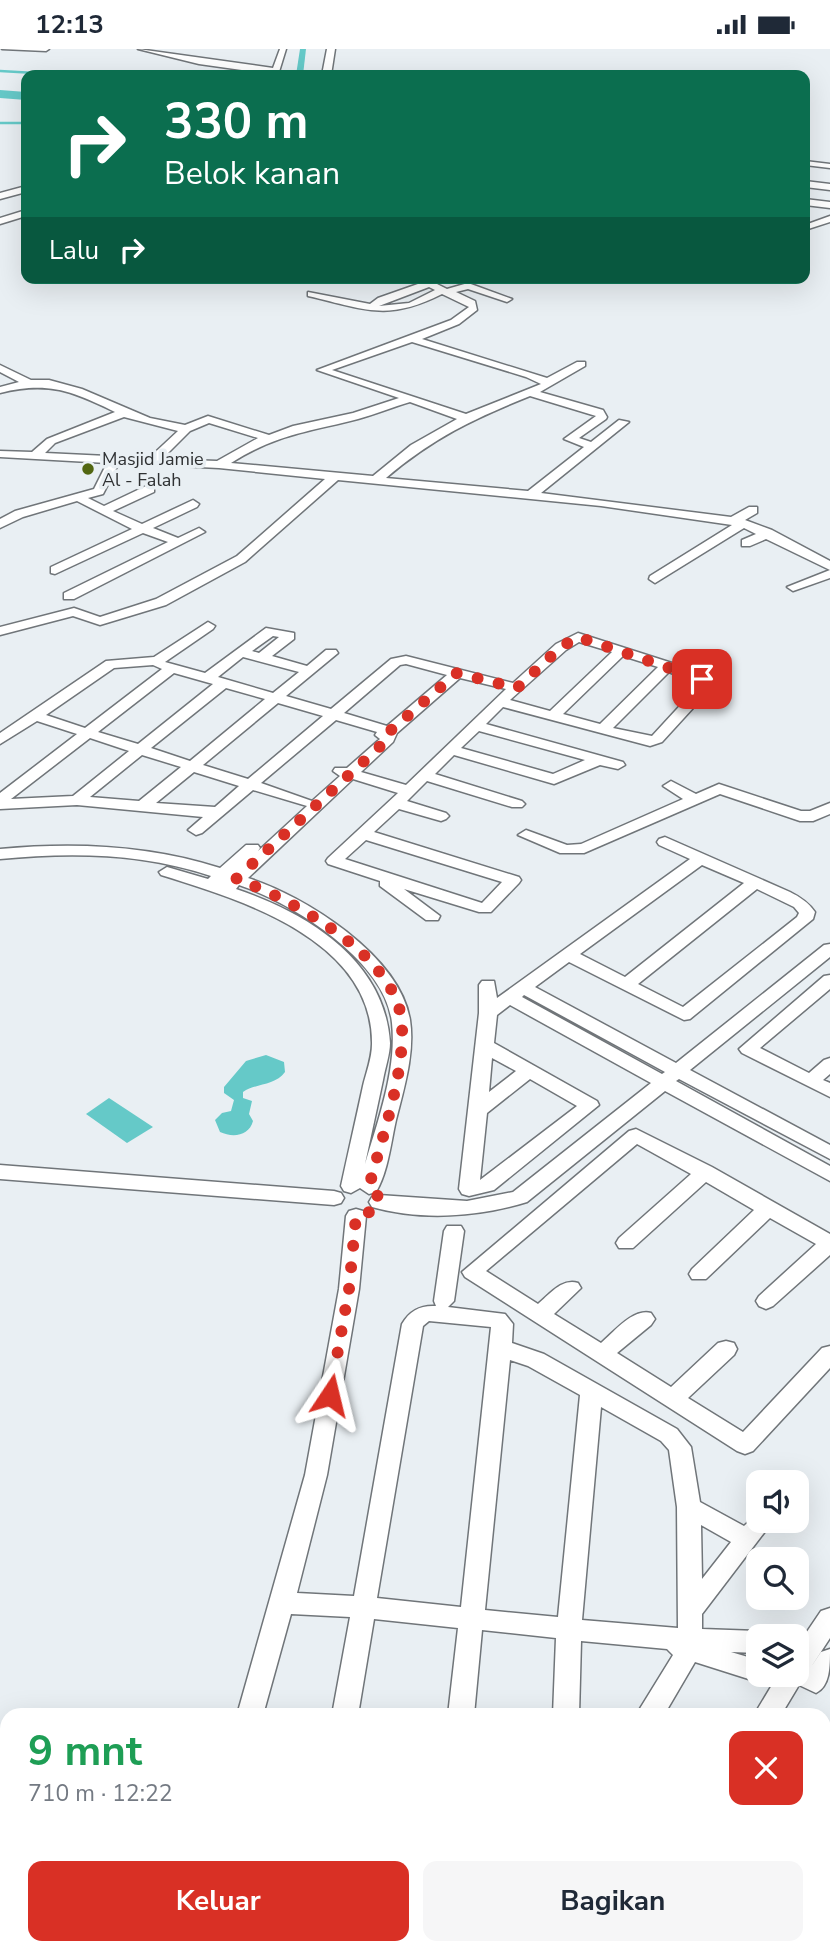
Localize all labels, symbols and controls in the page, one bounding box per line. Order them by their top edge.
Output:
text: 12:13 [35,7,104,42]
text: 330 m [164,88,308,155]
icon: right [49,98,140,189]
text: Belok kanan [164,152,340,195]
icon: right [113,231,151,269]
text: Lalu [49,233,99,268]
place label: Masjid Jamie Al - Falah [102,447,204,492]
marker: Masjid Jamie Al - Falah [80,461,96,477]
pin [672,649,732,709]
icon: arrive [683,660,721,698]
position arrow [293,1358,367,1432]
map controls [746,1470,809,1687]
button: sound [746,1470,809,1533]
button: search [746,1547,809,1610]
button: layers [746,1624,809,1687]
text: 9 mnt [28,1723,142,1780]
button: close [729,1731,803,1805]
text: 710 m · 12:22 [28,1778,173,1809]
button: Keluar [28,1861,409,1941]
button: Bagikan [423,1861,803,1941]

